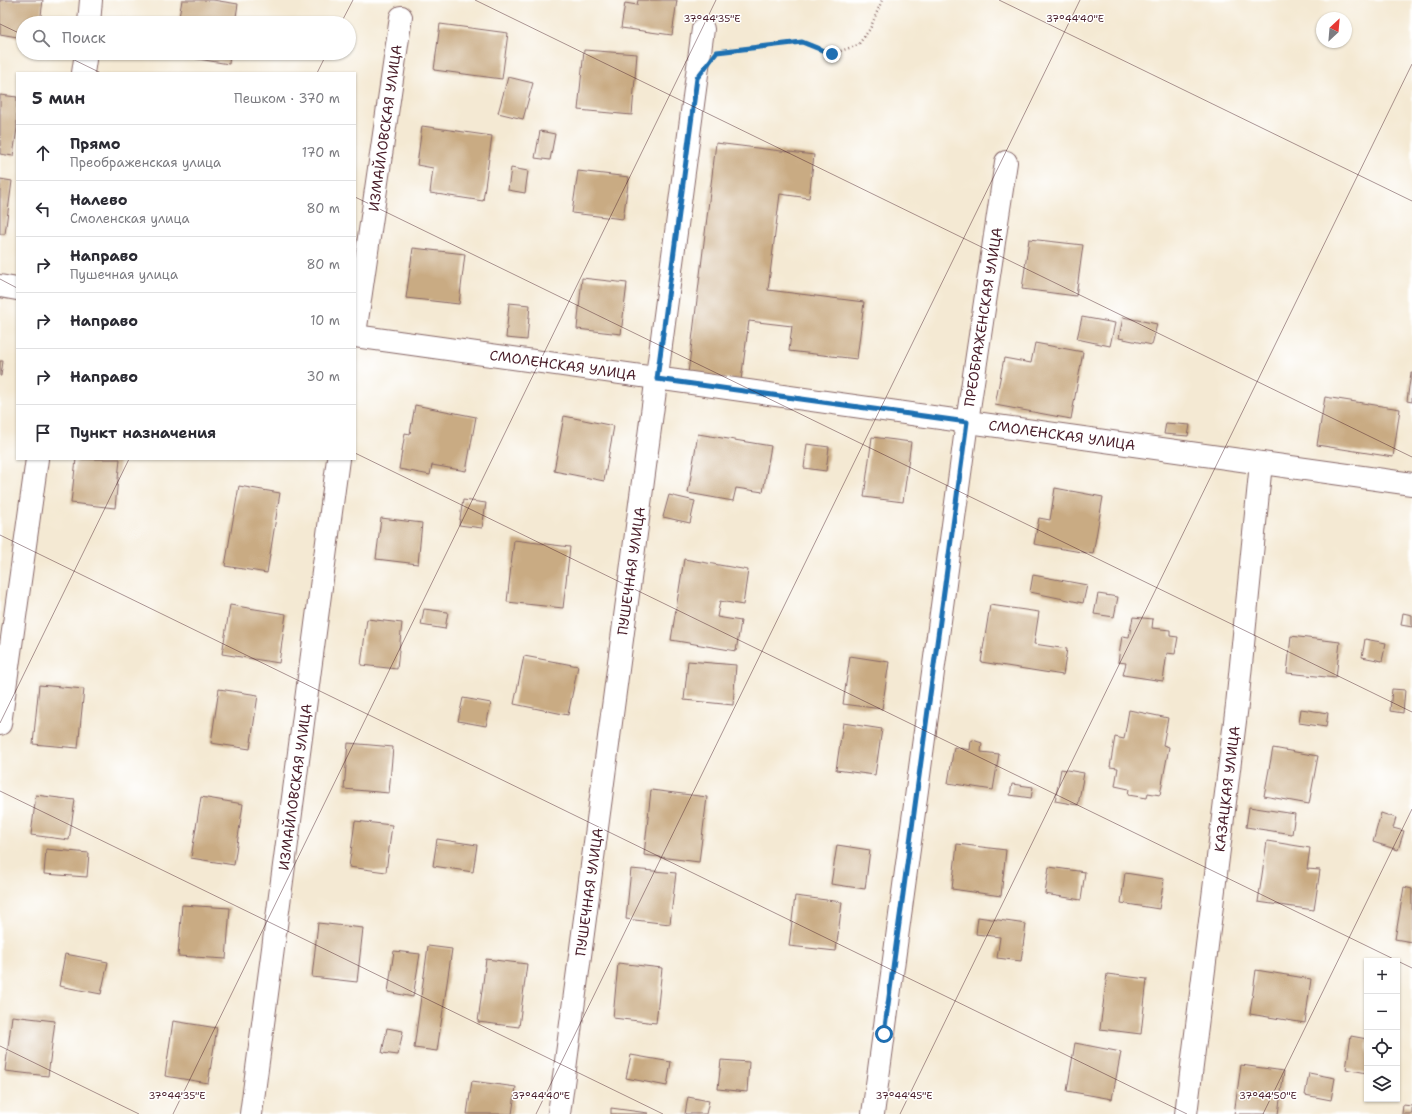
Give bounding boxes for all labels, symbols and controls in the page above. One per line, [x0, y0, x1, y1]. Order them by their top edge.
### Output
text: 37°44'35"E [683, 12, 741, 25]
text: 37°44'40"E [1046, 12, 1104, 25]
north arrow [1316, 12, 1352, 48]
search box [16, 16, 356, 60]
icon: search [30, 27, 52, 49]
text: Поиск [62, 28, 106, 48]
street label: ИЗМАЙЛОВСКАЯ УЛИЦА [364, 44, 406, 212]
route end [823, 45, 841, 63]
text: 5 мин [32, 87, 85, 109]
text: Пешком · 370 m [234, 90, 340, 107]
text: Прямо [70, 134, 120, 154]
icon: ahead [32, 142, 54, 164]
text: 170 m [302, 144, 340, 161]
text: Преображенская улица [70, 154, 221, 171]
text: Налево [70, 190, 128, 210]
icon: left [32, 198, 54, 220]
text: 80 m [306, 200, 340, 217]
text: Смоленская улица [70, 210, 190, 227]
street label: ПРЕОБРАЖЕНСКАЯ УЛИЦА [960, 226, 1006, 408]
text: Направо [70, 246, 138, 266]
icon: right [32, 254, 54, 276]
text: 80 m [306, 256, 340, 273]
text: Пушечная улица [70, 266, 178, 283]
icon: right [32, 310, 54, 332]
text: Направо [70, 311, 138, 331]
text: 10 m [310, 312, 340, 329]
street label: СМОЛЕНСКАЯ УЛИЦА [489, 346, 637, 384]
icon: right [32, 366, 54, 388]
text: Направо [70, 367, 138, 387]
text: 30 m [306, 368, 340, 385]
street label: СМОЛЕНСКАЯ УЛИЦА [988, 416, 1136, 454]
icon: arrive [32, 422, 54, 444]
text: Пункт назначения [70, 423, 216, 443]
street label: ПУШЕЧНАЯ УЛИЦА [613, 506, 649, 636]
street label: ИЗМАЙЛОВСКАЯ УЛИЦА [274, 703, 316, 871]
street label: КАЗАЦКАЯ УЛИЦА [1210, 725, 1244, 853]
street label: ПУШЕЧНАЯ УЛИЦА [571, 827, 607, 957]
map controls [1364, 958, 1400, 1102]
button: + [1364, 958, 1400, 994]
button: − [1364, 994, 1400, 1030]
route start [875, 1025, 893, 1043]
button: locate [1364, 1030, 1400, 1066]
button: layers [1364, 1066, 1400, 1102]
text: 37°44'35"E [148, 1089, 206, 1102]
text: 37°44'40"E [512, 1089, 570, 1102]
text: 37°44'45"E [875, 1089, 933, 1102]
text: 37°44'50"E [1239, 1089, 1297, 1102]

